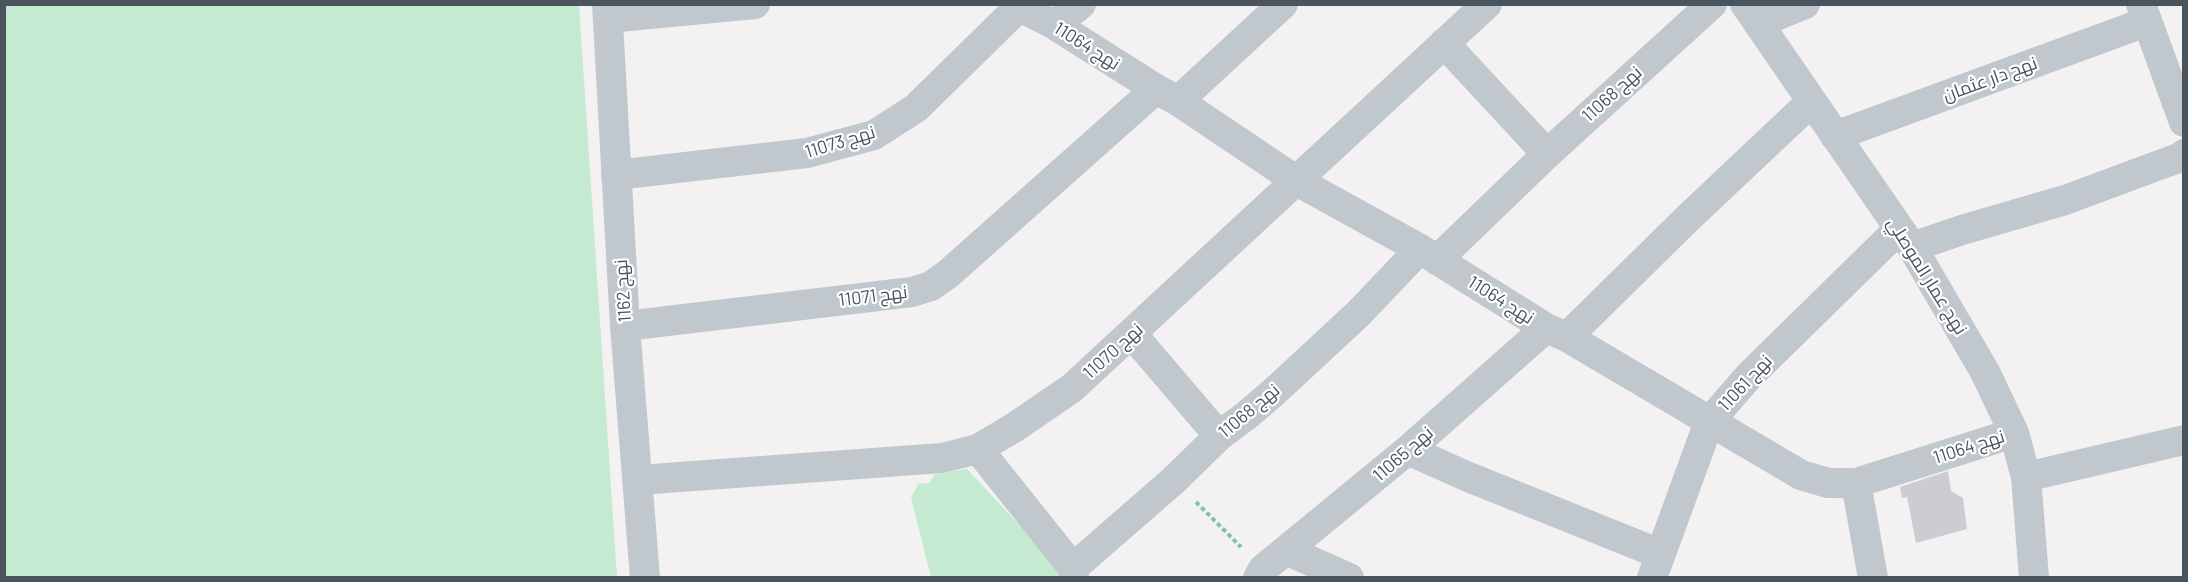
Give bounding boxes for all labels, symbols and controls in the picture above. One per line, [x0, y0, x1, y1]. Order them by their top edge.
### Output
street label: نهج 11064 [1050, 17, 1124, 75]
street label: نهج دار عثمان [1940, 52, 2040, 106]
street label: نهج 11068 [1578, 62, 1646, 126]
street label: نهج 11073 [802, 121, 878, 163]
street label: نهج عمار الموصلي [1882, 213, 1972, 339]
street label: نهج 1162 [610, 259, 636, 323]
street label: نهج 11064 [1464, 271, 1538, 329]
street label: نهج 11071 [837, 281, 909, 311]
street label: نهج 11070 [1079, 319, 1147, 383]
street label: نهج 11061 [1713, 350, 1777, 416]
street label: نهج 11068 [1214, 379, 1284, 443]
street label: نهج 11065 [1368, 422, 1438, 486]
street label: نهج 11064 [1931, 425, 2007, 469]

